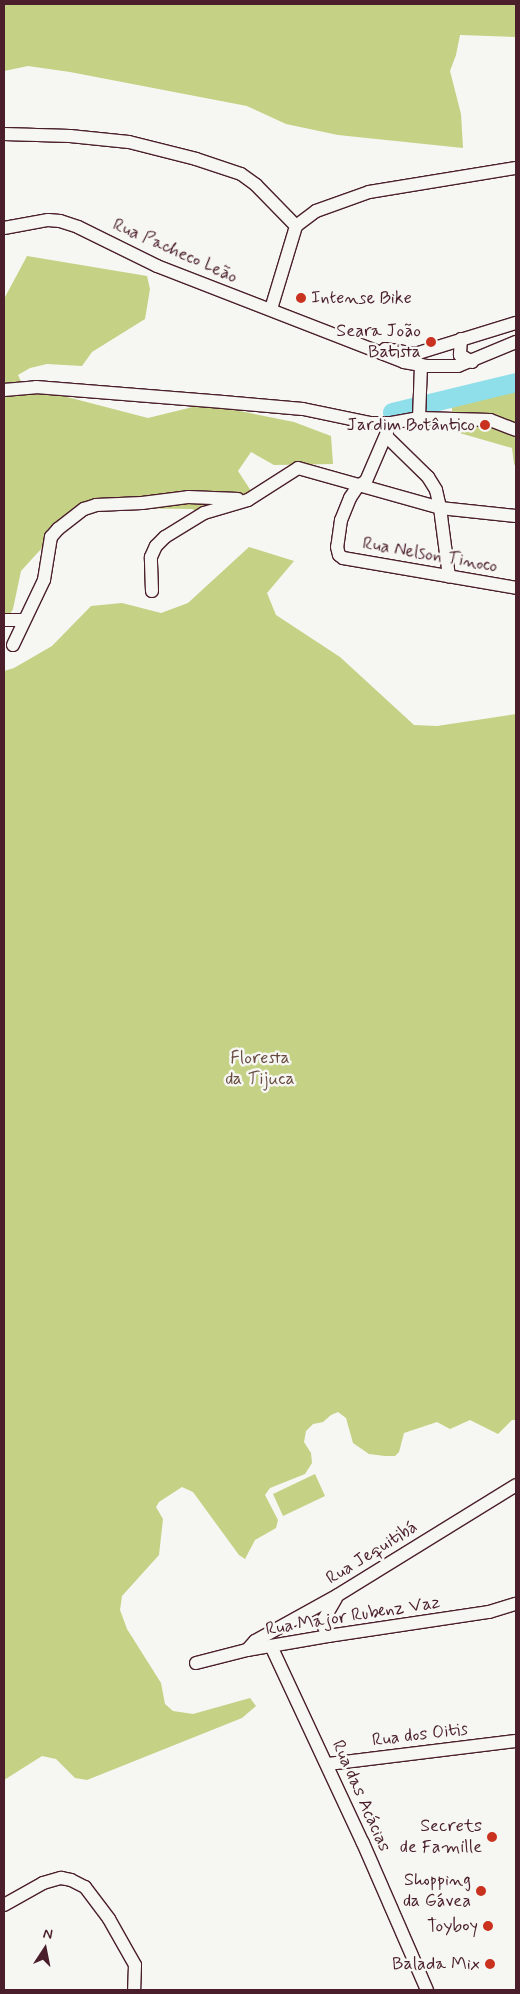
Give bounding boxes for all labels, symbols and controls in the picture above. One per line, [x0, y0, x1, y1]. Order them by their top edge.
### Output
street label: Rua Pacheco Leão [109, 214, 241, 288]
place label: Intense Bike [311, 287, 414, 309]
marker: Intense Bike [295, 292, 307, 304]
place label: Seara João Batista [337, 321, 421, 364]
marker: Seara João Batista [425, 336, 437, 348]
place label: Jardim Botântico [347, 414, 475, 436]
marker: Jardim Botântico [479, 419, 491, 431]
street label: Rua Nelson Tinoco [365, 533, 495, 577]
park label: Floresta da Tijuca [227, 1048, 293, 1090]
street label: Rua Jequitibá [323, 1517, 421, 1589]
street label: Rua Major Rubenz Vaz [265, 1592, 441, 1640]
street label: Rua dos Oitis [371, 1718, 469, 1752]
street label: Rua das Acácias [327, 1738, 395, 1854]
place label: Secrets de Famille [404, 1816, 482, 1858]
marker: Secrets de Famille [486, 1831, 498, 1843]
place label: Shopping da Gávea [403, 1870, 471, 1912]
marker: Shopping da Gávea [475, 1885, 487, 1897]
place label: Toyboy [427, 1915, 478, 1937]
marker: Toyboy [482, 1920, 494, 1932]
north arrow [20, 1924, 70, 1974]
text: N [42, 1925, 54, 1944]
place label: Balada Mix [392, 1953, 480, 1975]
marker: Balada Mix [484, 1958, 496, 1970]

